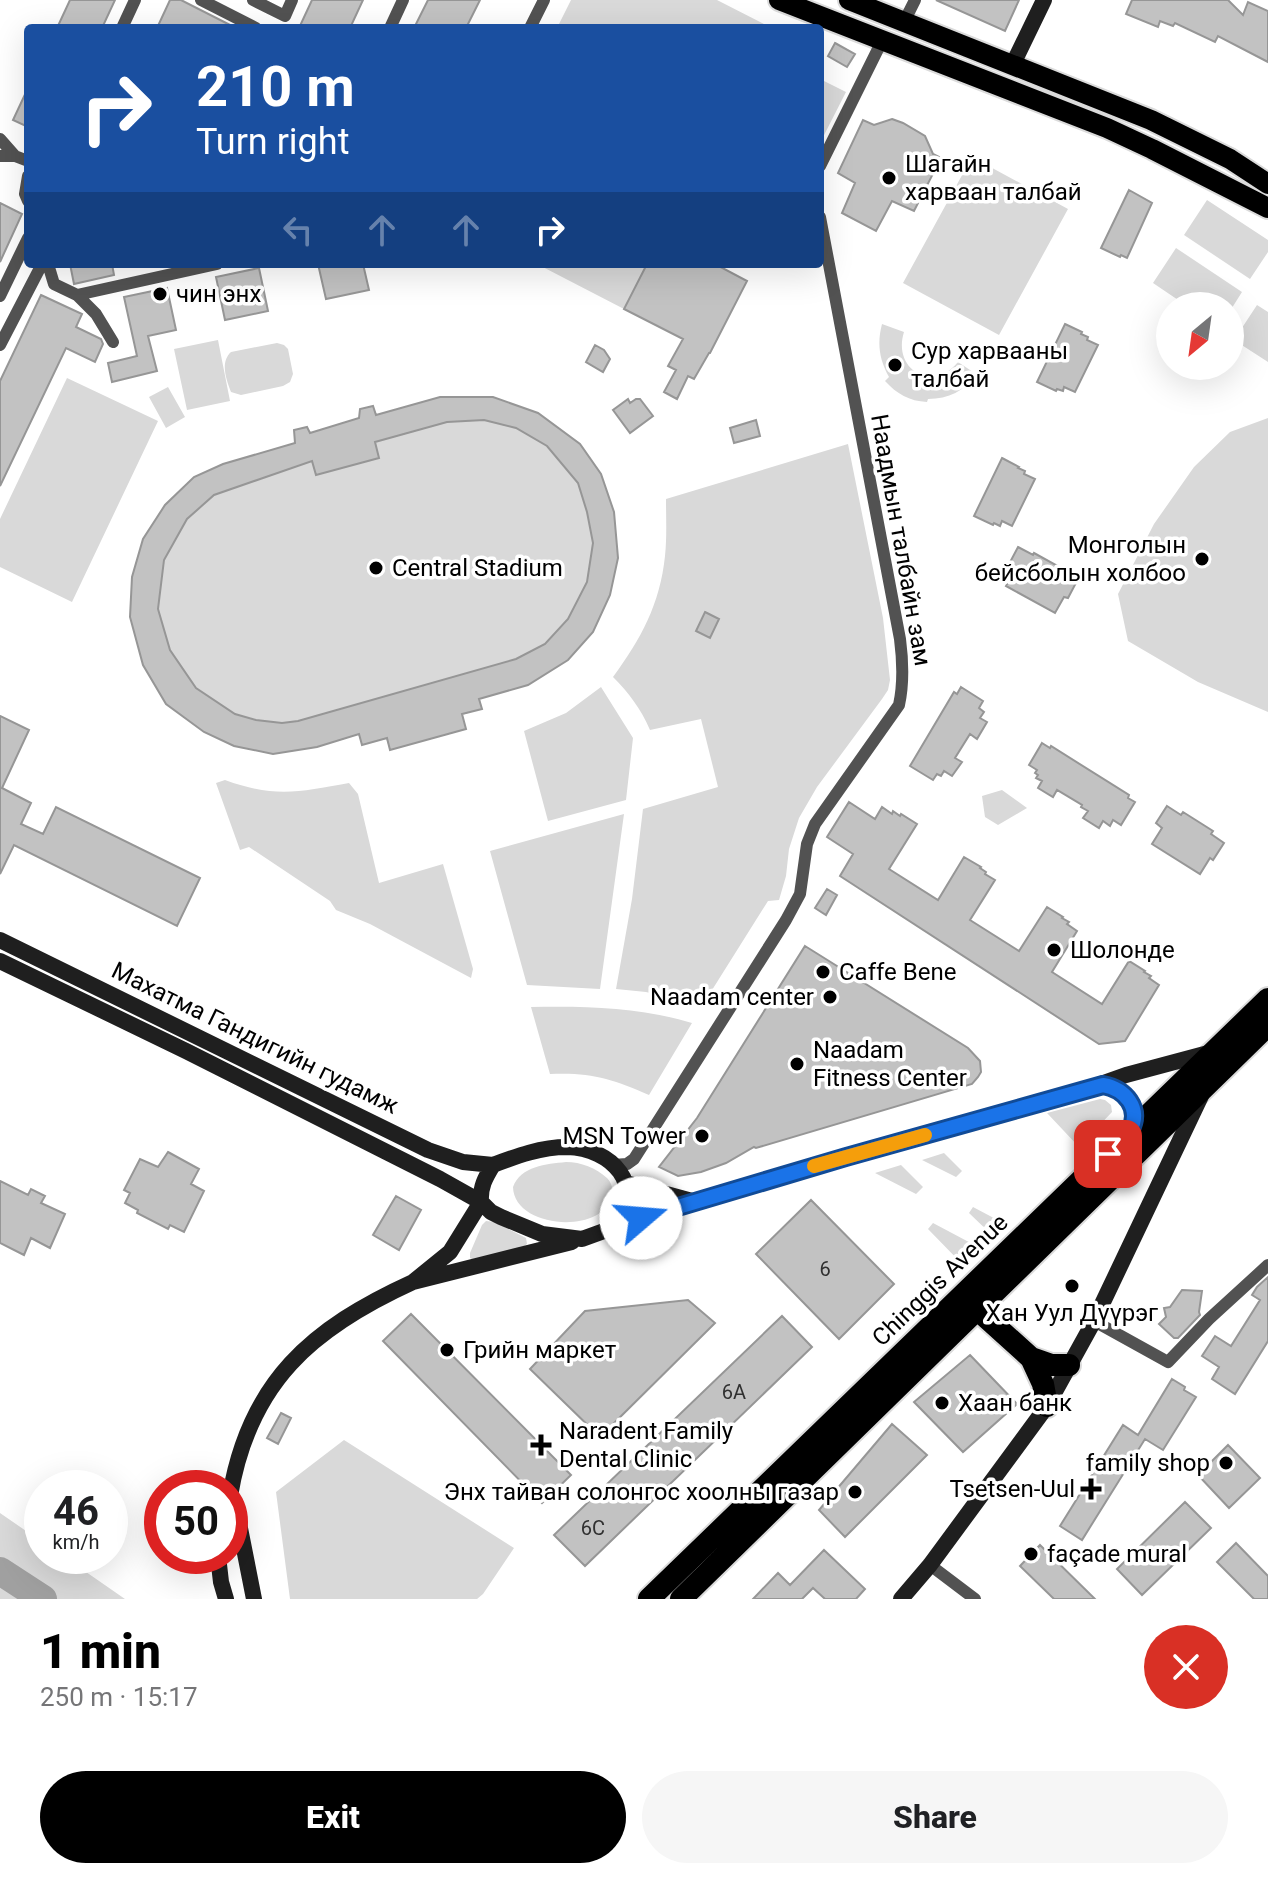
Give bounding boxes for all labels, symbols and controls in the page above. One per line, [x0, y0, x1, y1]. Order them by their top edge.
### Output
text: 210 m [196, 54, 355, 120]
icon: right [64, 56, 168, 160]
text: Turn right [196, 121, 349, 163]
place label: Шагайн харваан талбай [905, 150, 1082, 206]
marker: Шагайн харваан талбай [880, 169, 898, 187]
icon: left [276, 208, 320, 252]
icon: ahead [360, 208, 404, 252]
icon: ahead [444, 208, 488, 252]
icon: right [528, 208, 572, 252]
place label: чин энх [176, 280, 261, 308]
marker: чин энх [151, 285, 169, 303]
north arrow [1156, 292, 1244, 380]
map controls [1156, 292, 1244, 380]
place label: Сур харвааны талбай [911, 337, 1068, 393]
marker: Сур харвааны талбай [886, 356, 904, 374]
street label: Наадмын талбайн зам [865, 412, 937, 668]
place label: Монголын бейсболын холбоо [975, 531, 1186, 587]
marker: Монголын бейсболын холбоо [1193, 550, 1211, 568]
place label: Central Stadium [392, 554, 563, 582]
marker: Central Stadium [367, 559, 385, 577]
place label: Шолонде [1070, 936, 1175, 964]
marker: Шолонде [1045, 941, 1063, 959]
street label: Махатма Гандигийн гудамж [107, 956, 403, 1120]
place label: Caffe Bene [839, 958, 956, 986]
marker: Caffe Bene [814, 963, 832, 981]
place label: Naadam center [650, 983, 814, 1011]
marker: Naadam center [821, 988, 839, 1006]
place label: Naadam Fitness Center [813, 1036, 967, 1092]
marker: Naadam Fitness Center [788, 1055, 806, 1073]
pin [1074, 1120, 1142, 1188]
place label: MSN Tower [562, 1122, 686, 1150]
marker: MSN Tower [693, 1127, 711, 1145]
icon: arrive [1086, 1132, 1130, 1176]
position arrow [599, 1176, 683, 1260]
street label: Chinggis Avenue [866, 1208, 1014, 1352]
house number: 6 [819, 1257, 831, 1281]
marker: Хан Уул Дүүрэг [1063, 1277, 1081, 1295]
place label: Хан Уул Дүүрэг [986, 1299, 1158, 1327]
place label: Грийн маркет [463, 1336, 617, 1364]
marker: Грийн маркет [438, 1341, 456, 1359]
house number: 6A [722, 1380, 746, 1404]
place label: Хаан банк [958, 1389, 1072, 1417]
marker: Хаан банк [933, 1394, 951, 1412]
place label: Naradent Family Dental Clinic [559, 1417, 734, 1473]
marker: Naradent Family Dental Clinic [530, 1434, 552, 1456]
place label: family shop [1086, 1449, 1210, 1477]
marker: family shop [1217, 1454, 1235, 1472]
speed limit sign: 50 [144, 1470, 248, 1574]
place label: Tsetsen-Uul [949, 1475, 1075, 1503]
place label: Энх тайван солонгос хоолны газар [444, 1478, 839, 1506]
marker: Tsetsen-Uul [1082, 1480, 1100, 1498]
marker: Энх тайван солонгос хоолны газар [846, 1483, 864, 1501]
text: 46 [53, 1488, 99, 1535]
house number: 6C [581, 1516, 605, 1540]
text: km/h [53, 1530, 99, 1554]
place label: façade mural [1047, 1540, 1187, 1568]
marker: façade mural [1022, 1545, 1040, 1563]
text: 1 min [40, 1623, 161, 1680]
button: close [1144, 1625, 1228, 1709]
text: 250 m · 15:17 [40, 1682, 198, 1712]
button: Exit [40, 1771, 626, 1863]
button: Share [642, 1771, 1228, 1863]

